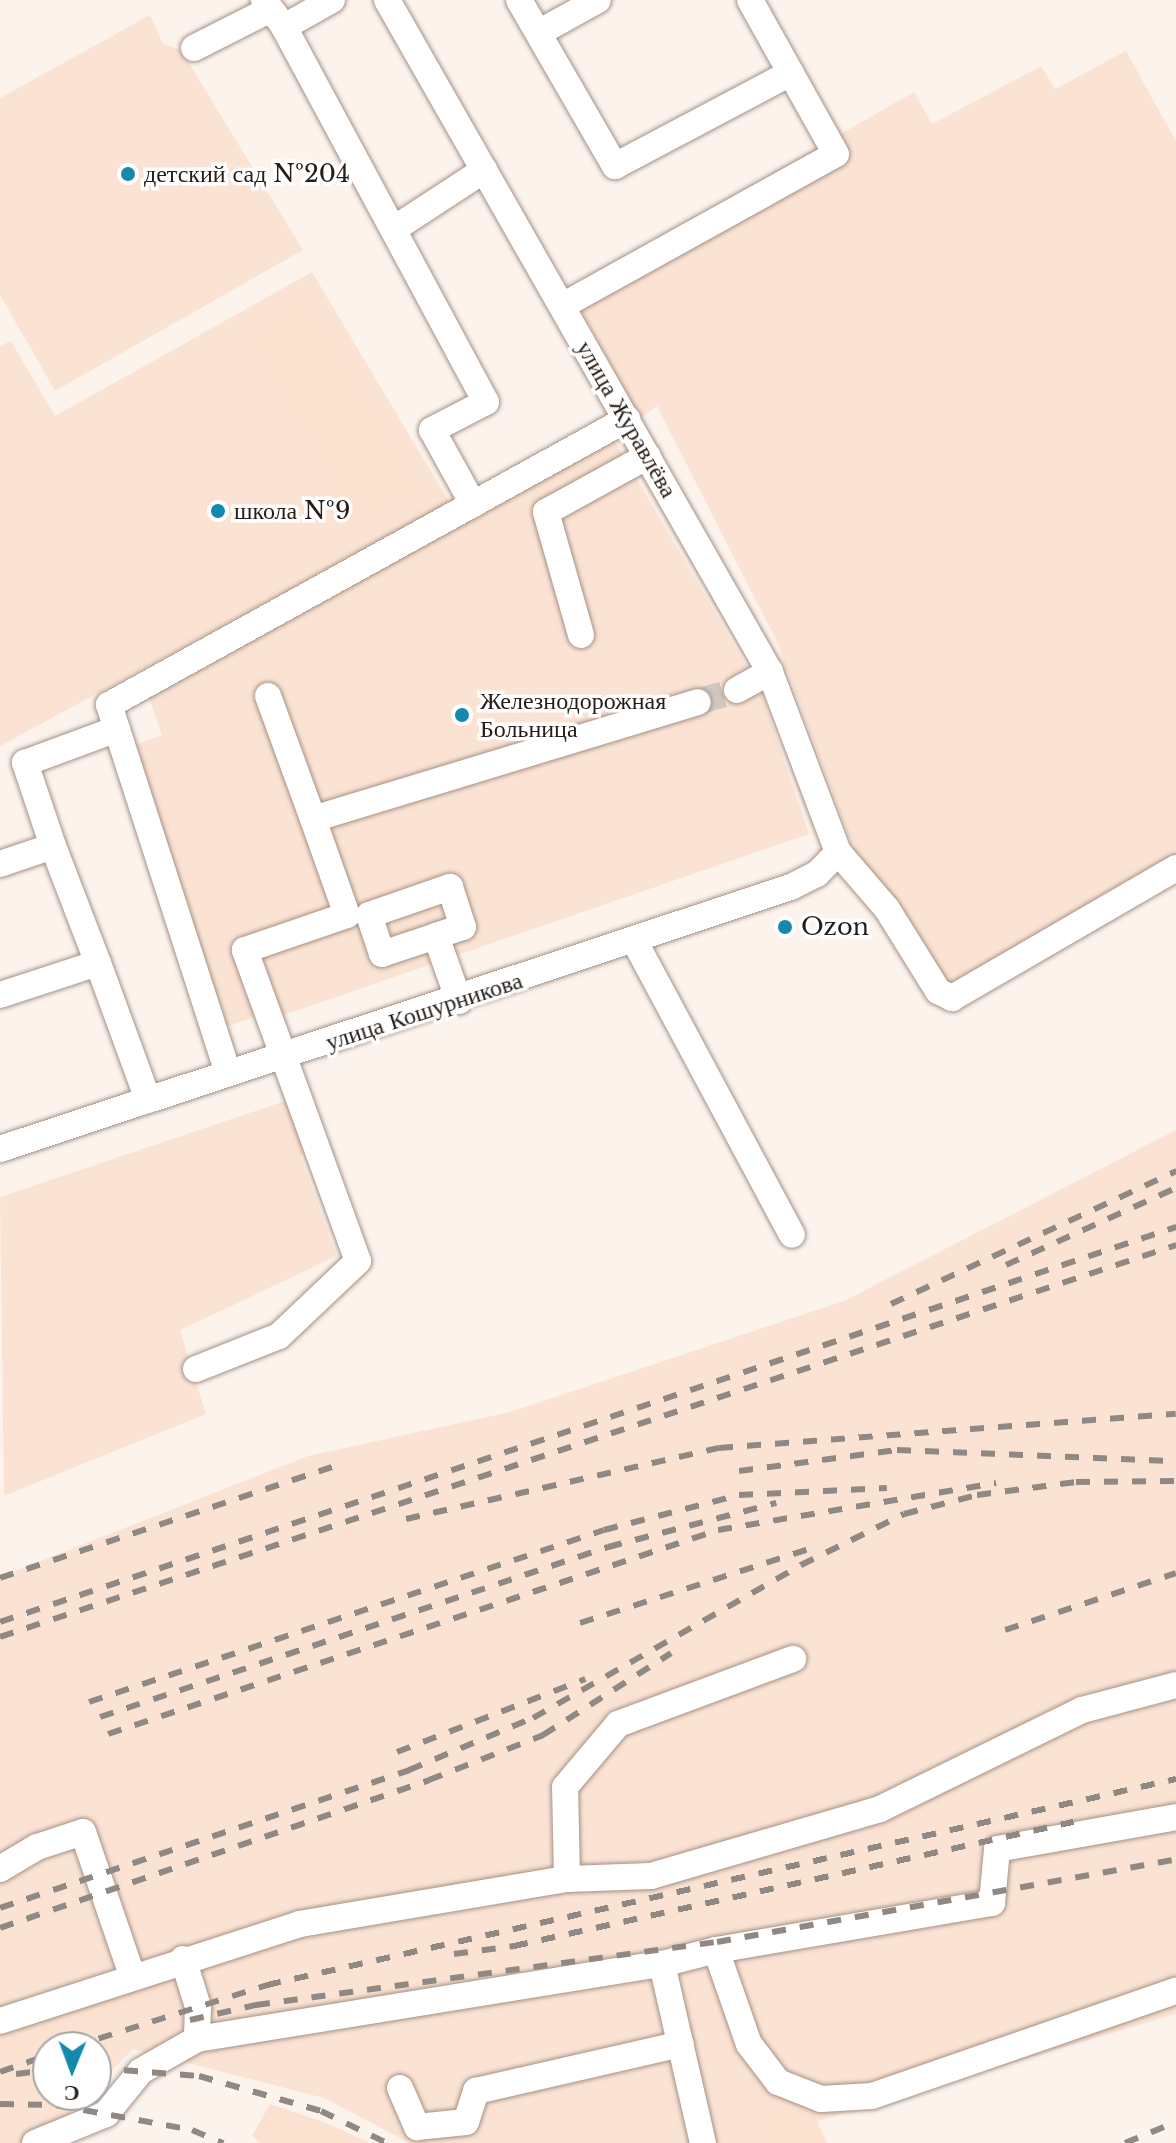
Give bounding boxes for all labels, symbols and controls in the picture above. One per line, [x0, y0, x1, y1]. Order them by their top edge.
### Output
place label: детский сад №204 [144, 160, 350, 188]
marker: детский сад №204 [119, 165, 137, 183]
street label: улица Журавлёва [570, 335, 684, 503]
place label: школа №9 [234, 497, 350, 525]
marker: школа №9 [209, 502, 227, 520]
place label: Железнодорожная Больница [480, 687, 666, 743]
marker: Железнодорожная Больница [451, 704, 473, 726]
place label: Ozon [801, 913, 869, 941]
marker: Ozon [776, 918, 794, 936]
street label: улица Кошурникова [322, 966, 526, 1056]
north arrow [32, 2031, 112, 2111]
text: С [63, 2080, 80, 2107]

